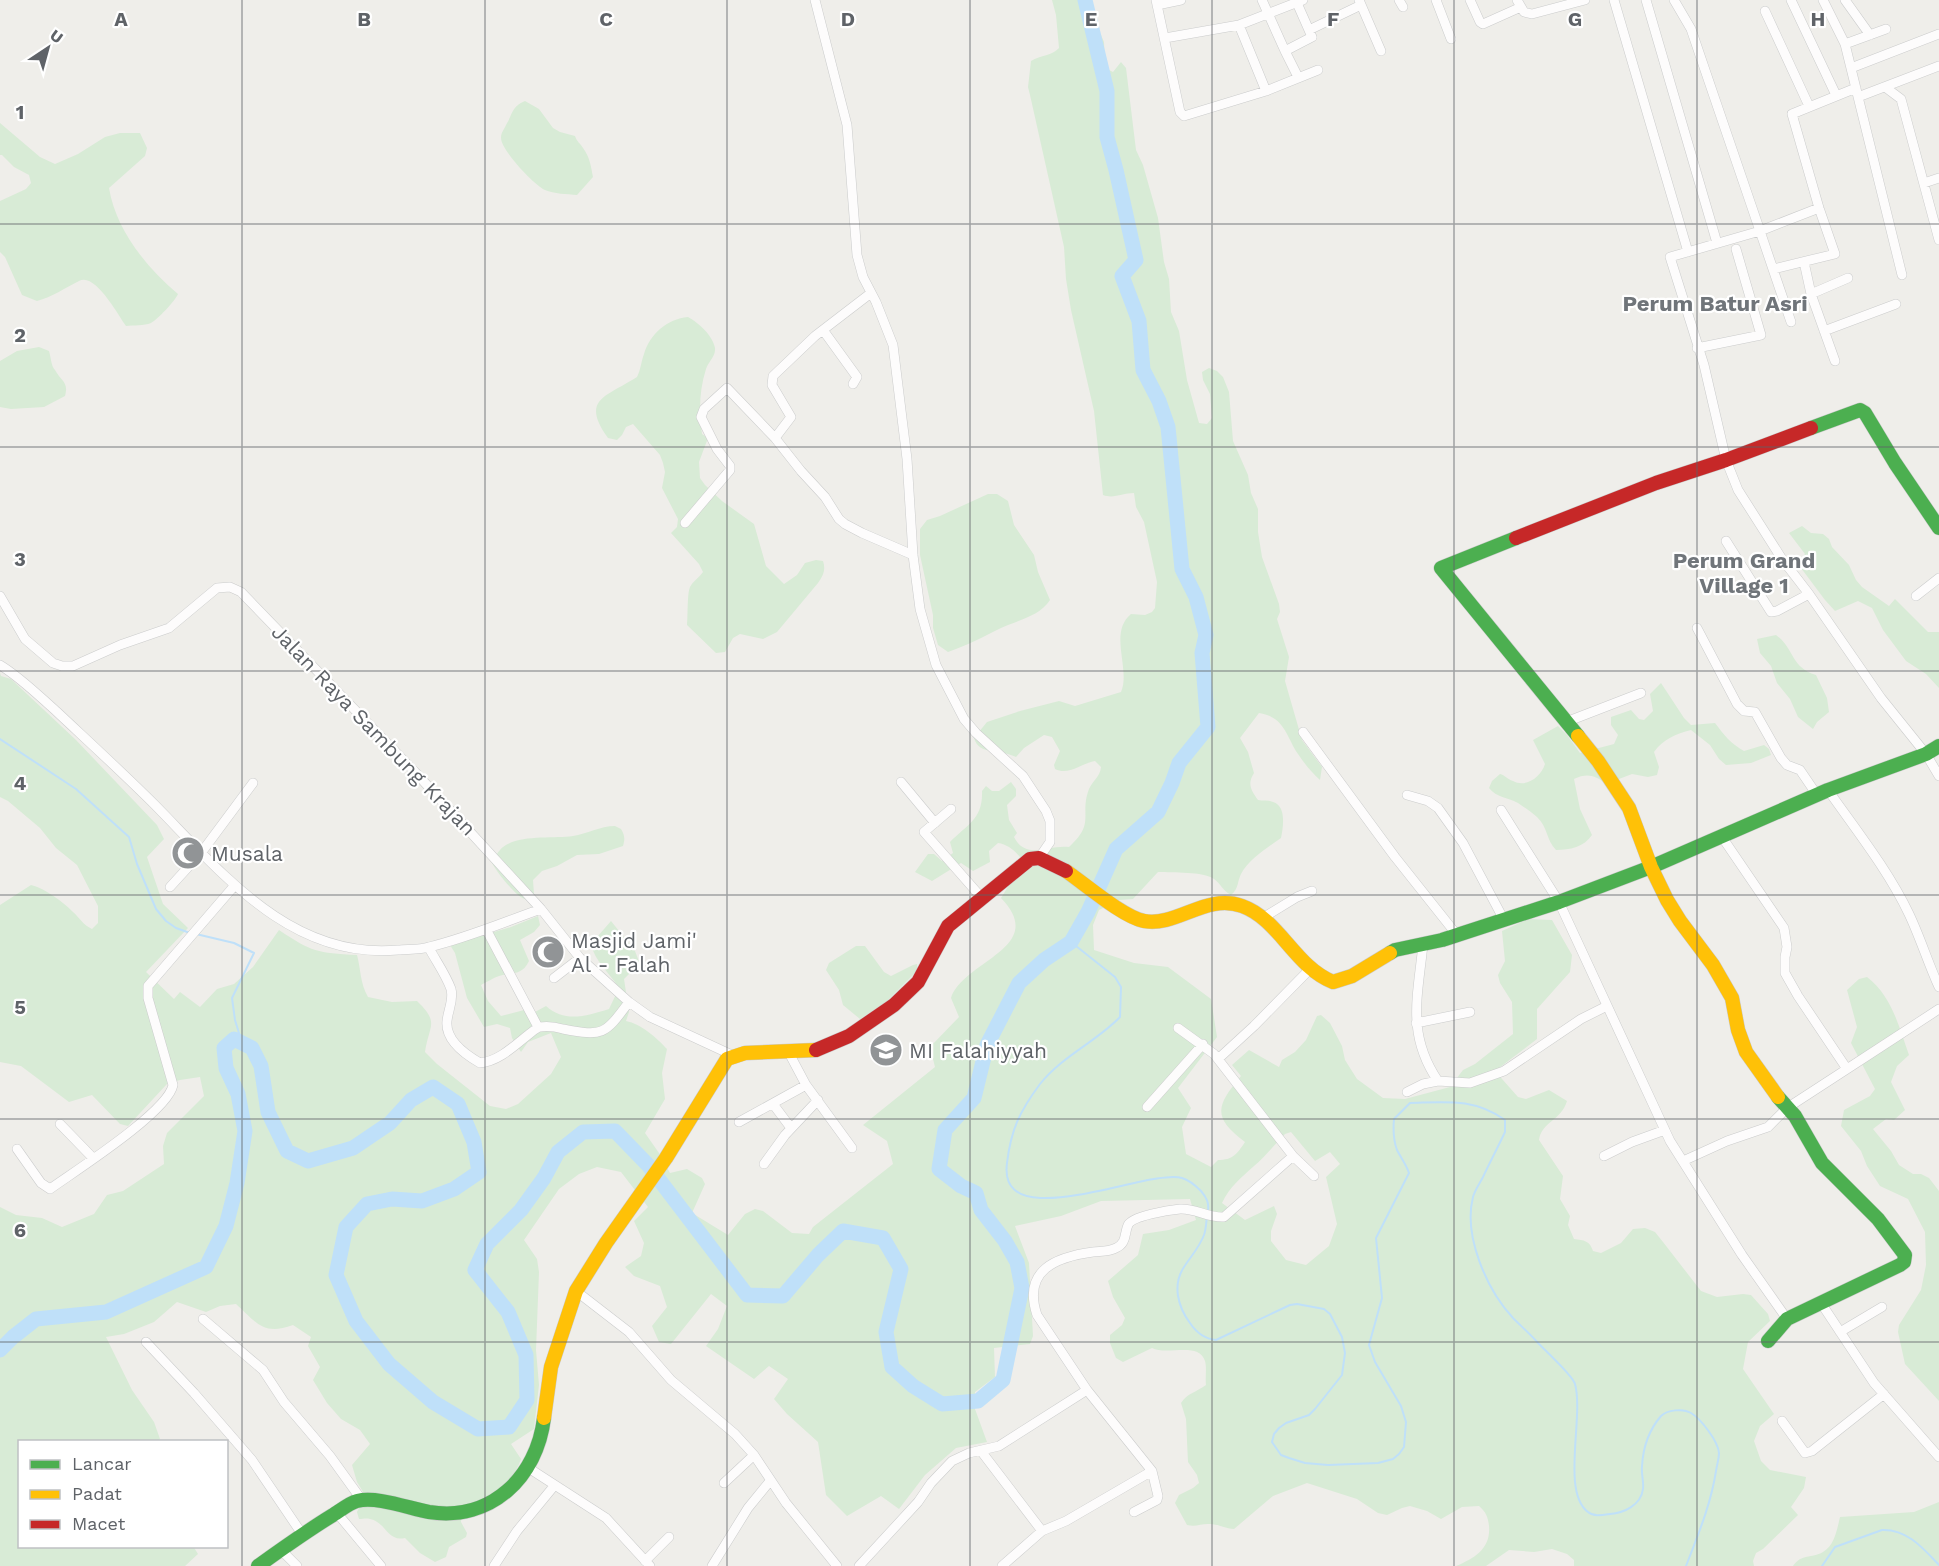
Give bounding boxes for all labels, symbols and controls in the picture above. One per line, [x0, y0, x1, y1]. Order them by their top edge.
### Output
text: A [114, 7, 128, 31]
text: B [357, 7, 371, 31]
text: C [599, 7, 613, 31]
text: D [841, 7, 855, 31]
text: E [1085, 7, 1097, 31]
text: F [1327, 7, 1339, 31]
text: G [1568, 7, 1582, 31]
text: H [1811, 7, 1825, 31]
north arrow [18, 18, 78, 78]
text: U [46, 25, 67, 47]
text: 1 [16, 100, 24, 124]
district label: Perum Batur Asri [1622, 291, 1808, 316]
text: 2 [14, 323, 26, 347]
text: 3 [14, 547, 26, 571]
district label: Perum Grand Village 1 [1673, 548, 1815, 598]
street label: Jalan Raya Sambung Krajan [267, 619, 481, 841]
text: 4 [14, 771, 27, 795]
mosque icon: Musala [170, 835, 206, 871]
place label: Musala [211, 841, 283, 866]
place label: Masjid Jami' Al - Falah [571, 928, 697, 977]
mosque icon: Masjid Jami' Al - Falah [530, 934, 566, 970]
text: 5 [14, 995, 26, 1019]
school or university icon: MI Falahiyyah [868, 1032, 904, 1068]
place label: MI Falahiyyah [909, 1038, 1047, 1063]
text: 6 [14, 1218, 26, 1242]
legend [18, 1440, 228, 1548]
text: Lancar [72, 1453, 132, 1474]
text: Padat [72, 1483, 122, 1504]
text: Macet [72, 1513, 126, 1534]

